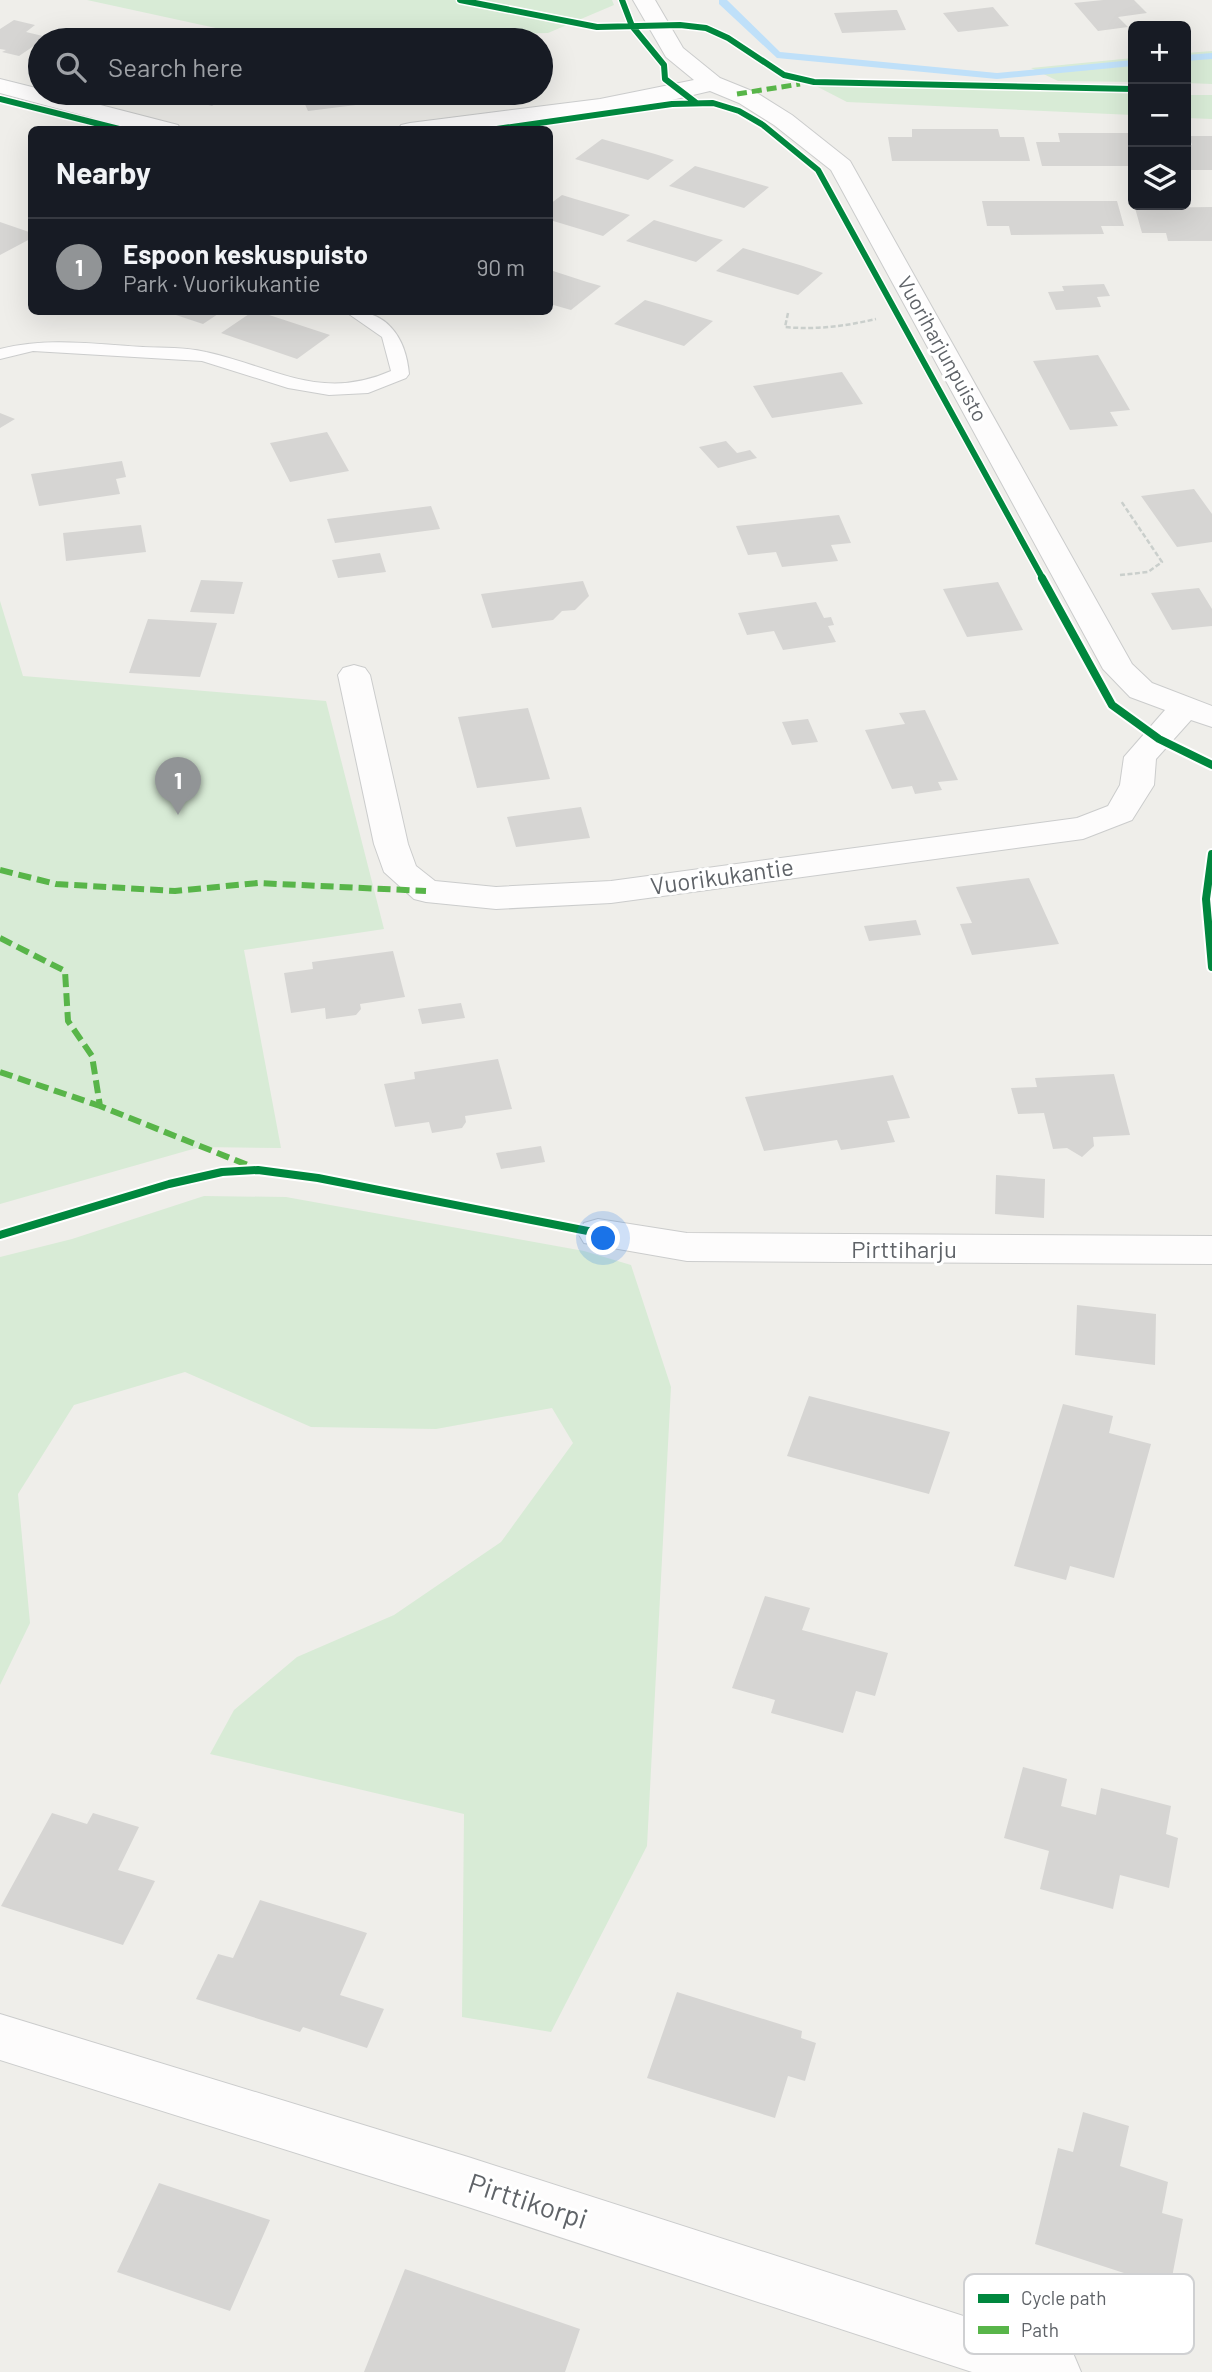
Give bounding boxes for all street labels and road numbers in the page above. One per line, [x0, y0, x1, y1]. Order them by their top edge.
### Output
street label: Vuoriharjunpuisto [893, 271, 994, 425]
street label: Vuorikukantie [648, 851, 795, 900]
street label: Pirttiharju [851, 1234, 957, 1263]
street label: Pirttikorpi [464, 2165, 592, 2235]

